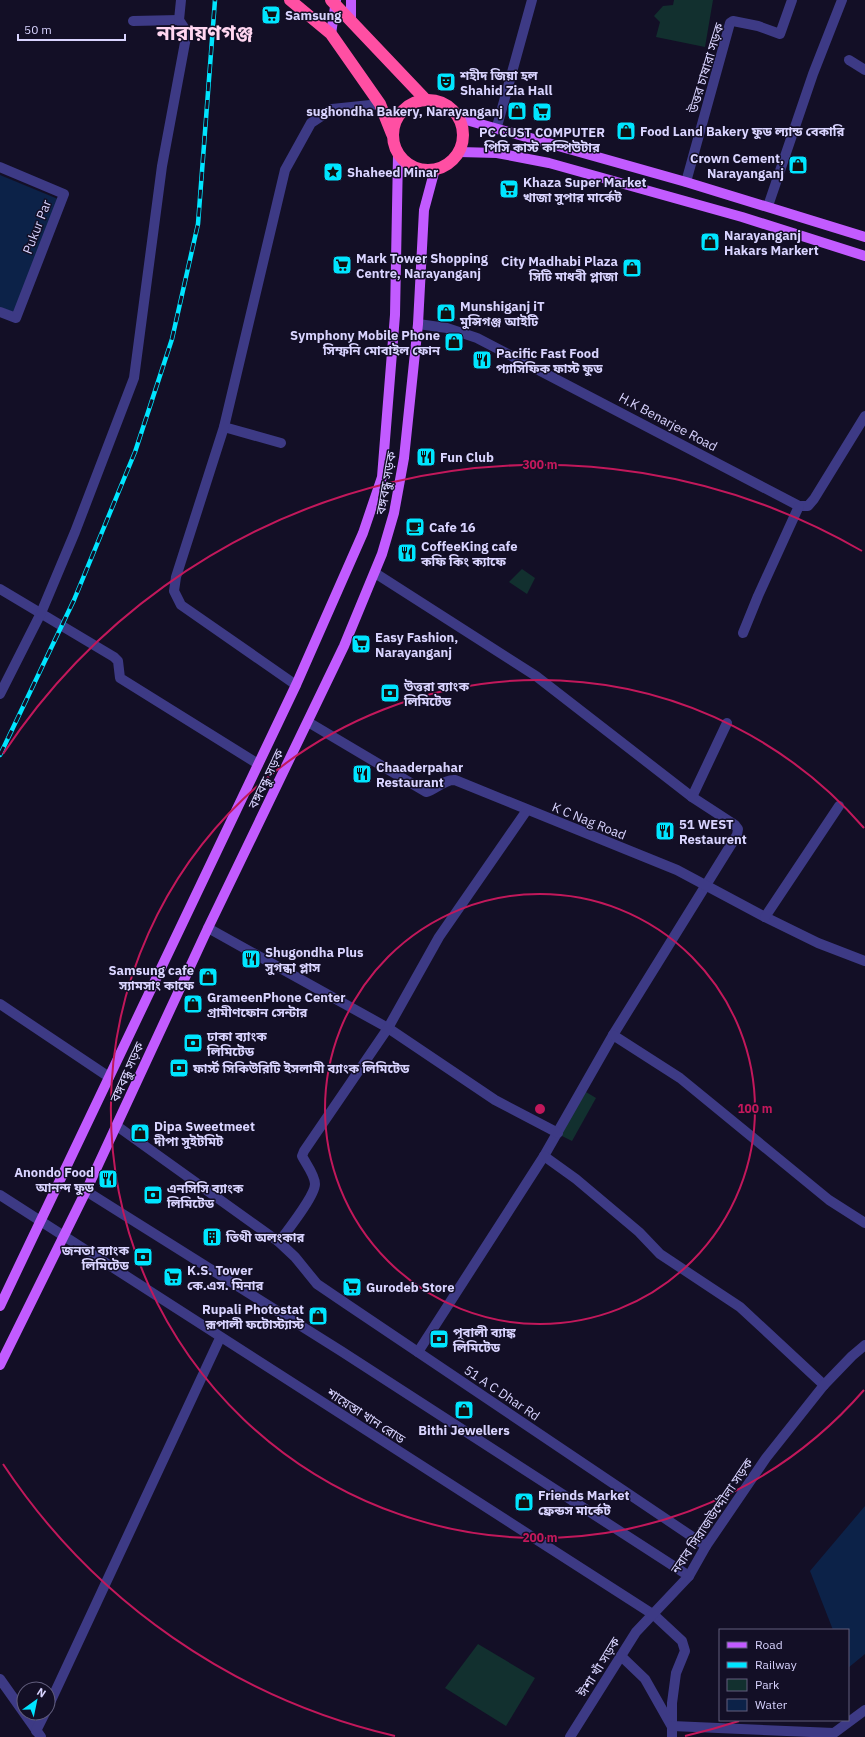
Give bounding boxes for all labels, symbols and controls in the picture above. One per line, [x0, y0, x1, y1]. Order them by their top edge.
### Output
supermarket icon: Samsung [260, 4, 282, 26]
place label: Samsung [285, 7, 342, 24]
scale bar [18, 16, 125, 42]
district label: নারায়ণগঞ্জ [156, 18, 253, 46]
street label: উত্তর চাষারা সড়ক [684, 20, 728, 116]
text: 50 m [24, 22, 52, 37]
place label: শহীদ জিয়া হল Shahid Zia Hall [459, 67, 552, 99]
theatre icon: শহীদ জিয়া হল Shahid Zia Hall [435, 71, 457, 93]
shop icon: sughondha Bakery, Narayanganj [506, 100, 528, 122]
supermarket icon: PC CUST COMPUTER পিসি কাস্ট কম্পিউটার [531, 101, 553, 123]
place label: sughondha Bakery, Narayanganj [306, 103, 503, 120]
shop icon: Food Land Bakery ফুড ল্যান্ড বেকারি [615, 120, 637, 142]
place label: Food Land Bakery ফুড ল্যান্ড বেকারি [640, 123, 844, 140]
place label: PC CUST COMPUTER পিসি কাস্ট কম্পিউটার [479, 124, 605, 156]
place label: Crown Cement, Narayanganj [690, 150, 784, 182]
shop icon: Crown Cement, Narayanganj [787, 154, 809, 176]
place icon: Shaheed Minar [322, 161, 344, 183]
place label: Shaheed Minar [347, 164, 438, 181]
place label: Khaza Super Market খাজা সুপার মার্কেট [523, 174, 647, 206]
supermarket icon: Khaza Super Market খাজা সুপার মার্কেট [498, 178, 520, 200]
street label: Pukur Par [19, 197, 55, 257]
place label: Narayanganj Hakars Markert [724, 227, 819, 259]
shop icon: Narayanganj Hakars Markert [699, 231, 721, 253]
place label: Mark Tower Shopping Centre, Narayanganj [356, 250, 489, 282]
place label: City Madhabi Plaza সিটি মাধবী প্লাজা [501, 253, 618, 285]
supermarket icon: Mark Tower Shopping Centre, Narayanganj [331, 254, 353, 276]
shop icon: City Madhabi Plaza সিটি মাধবী প্লাজা [621, 257, 643, 279]
place label: Munshiganj iT মুন্সিগঞ্জ আইটি [459, 298, 545, 330]
shop icon: Munshiganj iT মুন্সিগঞ্জ আইটি [435, 302, 457, 324]
place label: Symphony Mobile Phone সিম্ফনি মোবাইল ফোন [290, 327, 441, 359]
shop icon: Symphony Mobile Phone সিম্ফনি মোবাইল ফোন [443, 331, 465, 353]
place label: Pacific Fast Food প্যাসিফিক ফাস্ট ফুড [496, 345, 603, 377]
restaurant icon: Pacific Fast Food প্যাসিফিক ফাস্ট ফুড [471, 349, 493, 371]
street label: H.K Benarjee Road [616, 389, 720, 455]
restaurant icon: Fun Club [415, 446, 437, 468]
street label: বঙ্গবন্ধু সড়ক [372, 449, 401, 517]
place label: Fun Club [440, 449, 494, 466]
text: 300 m [522, 457, 558, 472]
cafe icon: Cafe 16 [404, 516, 426, 538]
place label: Cafe 16 [429, 519, 476, 536]
place label: CoffeeKing cafe কফি কিং ক্যাফে [420, 538, 518, 570]
restaurant icon: CoffeeKing cafe কফি কিং ক্যাফে [396, 542, 418, 564]
place label: Easy Fashion, Narayanganj [375, 629, 458, 661]
supermarket icon: Easy Fashion, Narayanganj [350, 633, 372, 655]
place label: উত্তরা ব্যাংক লিমিটেড [403, 678, 469, 710]
bank icon: উত্তরা ব্যাংক লিমিটেড [379, 682, 401, 704]
street label: বঙ্গবন্ধু সড়ক [244, 746, 289, 813]
place label: Chaaderpahar Restaurant [376, 759, 463, 791]
restaurant icon: Chaaderpahar Restaurant [351, 763, 373, 785]
street label: K C Nag Road [549, 798, 629, 844]
place label: 51 WEST Restaurent [679, 816, 747, 848]
restaurant icon: 51 WEST Restaurent [654, 820, 676, 842]
place label: Shugondha Plus সুগন্ধা প্লাস [264, 944, 364, 976]
restaurant icon: Shugondha Plus সুগন্ধা প্লাস [240, 948, 262, 970]
place label: Samsung cafe স্যামসাং কাফে [109, 962, 194, 994]
shop icon: Samsung cafe স্যামসাং কাফে [197, 966, 219, 988]
place label: GrameenPhone Center গ্রামীণফোন সেন্টার [207, 989, 346, 1021]
shop icon: GrameenPhone Center গ্রামীণফোন সেন্টার [182, 993, 204, 1015]
place label: ঢাকা ব্যাংক লিমিটেড [206, 1028, 267, 1060]
bank icon: ঢাকা ব্যাংক লিমিটেড [182, 1032, 204, 1054]
street label: বঙ্গবন্ধু সড়ক [106, 1039, 149, 1106]
bank icon: ফার্স্ট সিকিউরিটি ইসলামী ব্যাংক লিমিটেড [168, 1057, 190, 1079]
place label: ফার্স্ট সিকিউরিটি ইসলামী ব্যাংক লিমিটেড [192, 1060, 410, 1077]
text: 100 m [737, 1101, 773, 1116]
centre of rings [533, 1102, 547, 1116]
place label: Dipa Sweetmeet দীপা সুইটমিট [153, 1118, 255, 1150]
shop icon: Dipa Sweetmeet দীপা সুইটমিট [129, 1122, 151, 1144]
place label: Anondo Food আনন্দ ফুড [14, 1164, 95, 1196]
restaurant icon: Anondo Food আনন্দ ফুড [97, 1168, 119, 1190]
place label: এনসিসি ব্যাংক লিমিটেড [166, 1180, 244, 1212]
bank icon: এনসিসি ব্যাংক লিমিটেড [142, 1184, 164, 1206]
building icon: তিথী অলংকার [201, 1226, 223, 1248]
place label: তিথী অলংকার [225, 1229, 305, 1246]
place label: জনতা ব্যাংক লিমিটেড [61, 1242, 130, 1274]
bank icon: জনতা ব্যাংক লিমিটেড [132, 1246, 154, 1268]
place label: K.S. Tower কে.এস. মিনার [187, 1262, 263, 1294]
supermarket icon: K.S. Tower কে.এস. মিনার [162, 1266, 184, 1288]
supermarket icon: Gurodeb Store [341, 1276, 363, 1298]
place label: Gurodeb Store [366, 1279, 455, 1296]
place label: Rupali Photostat রূপালী ফটোস্ট্যাস্ট [202, 1301, 304, 1333]
shop icon: Rupali Photostat রূপালী ফটোস্ট্যাস্ট [307, 1305, 329, 1327]
place label: পূবালী ব্যাঙ্ক লিমিটেড [452, 1324, 516, 1356]
bank icon: পূবালী ব্যাঙ্ক লিমিটেড [428, 1328, 450, 1350]
street label: 51 A C Dhar Rd [461, 1361, 543, 1425]
street label: শায়েস্তা খান রোড [323, 1384, 409, 1448]
shop icon: Bithi Jewellers [453, 1399, 475, 1421]
place label: Bithi Jewellers [418, 1422, 510, 1439]
street label: নবাব সিরাজউদ্দৌলা সড়ক [666, 1455, 757, 1578]
place label: Friends Market ফ্রেন্ডস মার্কেট [538, 1487, 630, 1519]
shop icon: Friends Market ফ্রেন্ডস মার্কেট [513, 1491, 535, 1513]
text: 200 m [522, 1530, 558, 1545]
legend [719, 1629, 849, 1721]
street label: ঈশা খাঁ সড়ক [573, 1634, 624, 1701]
text: Road [755, 1637, 783, 1652]
text: Railway [755, 1657, 797, 1672]
text: Park [755, 1677, 780, 1692]
north arrow [16, 1681, 56, 1721]
text: N [34, 1685, 49, 1701]
text: Water [755, 1697, 788, 1712]

